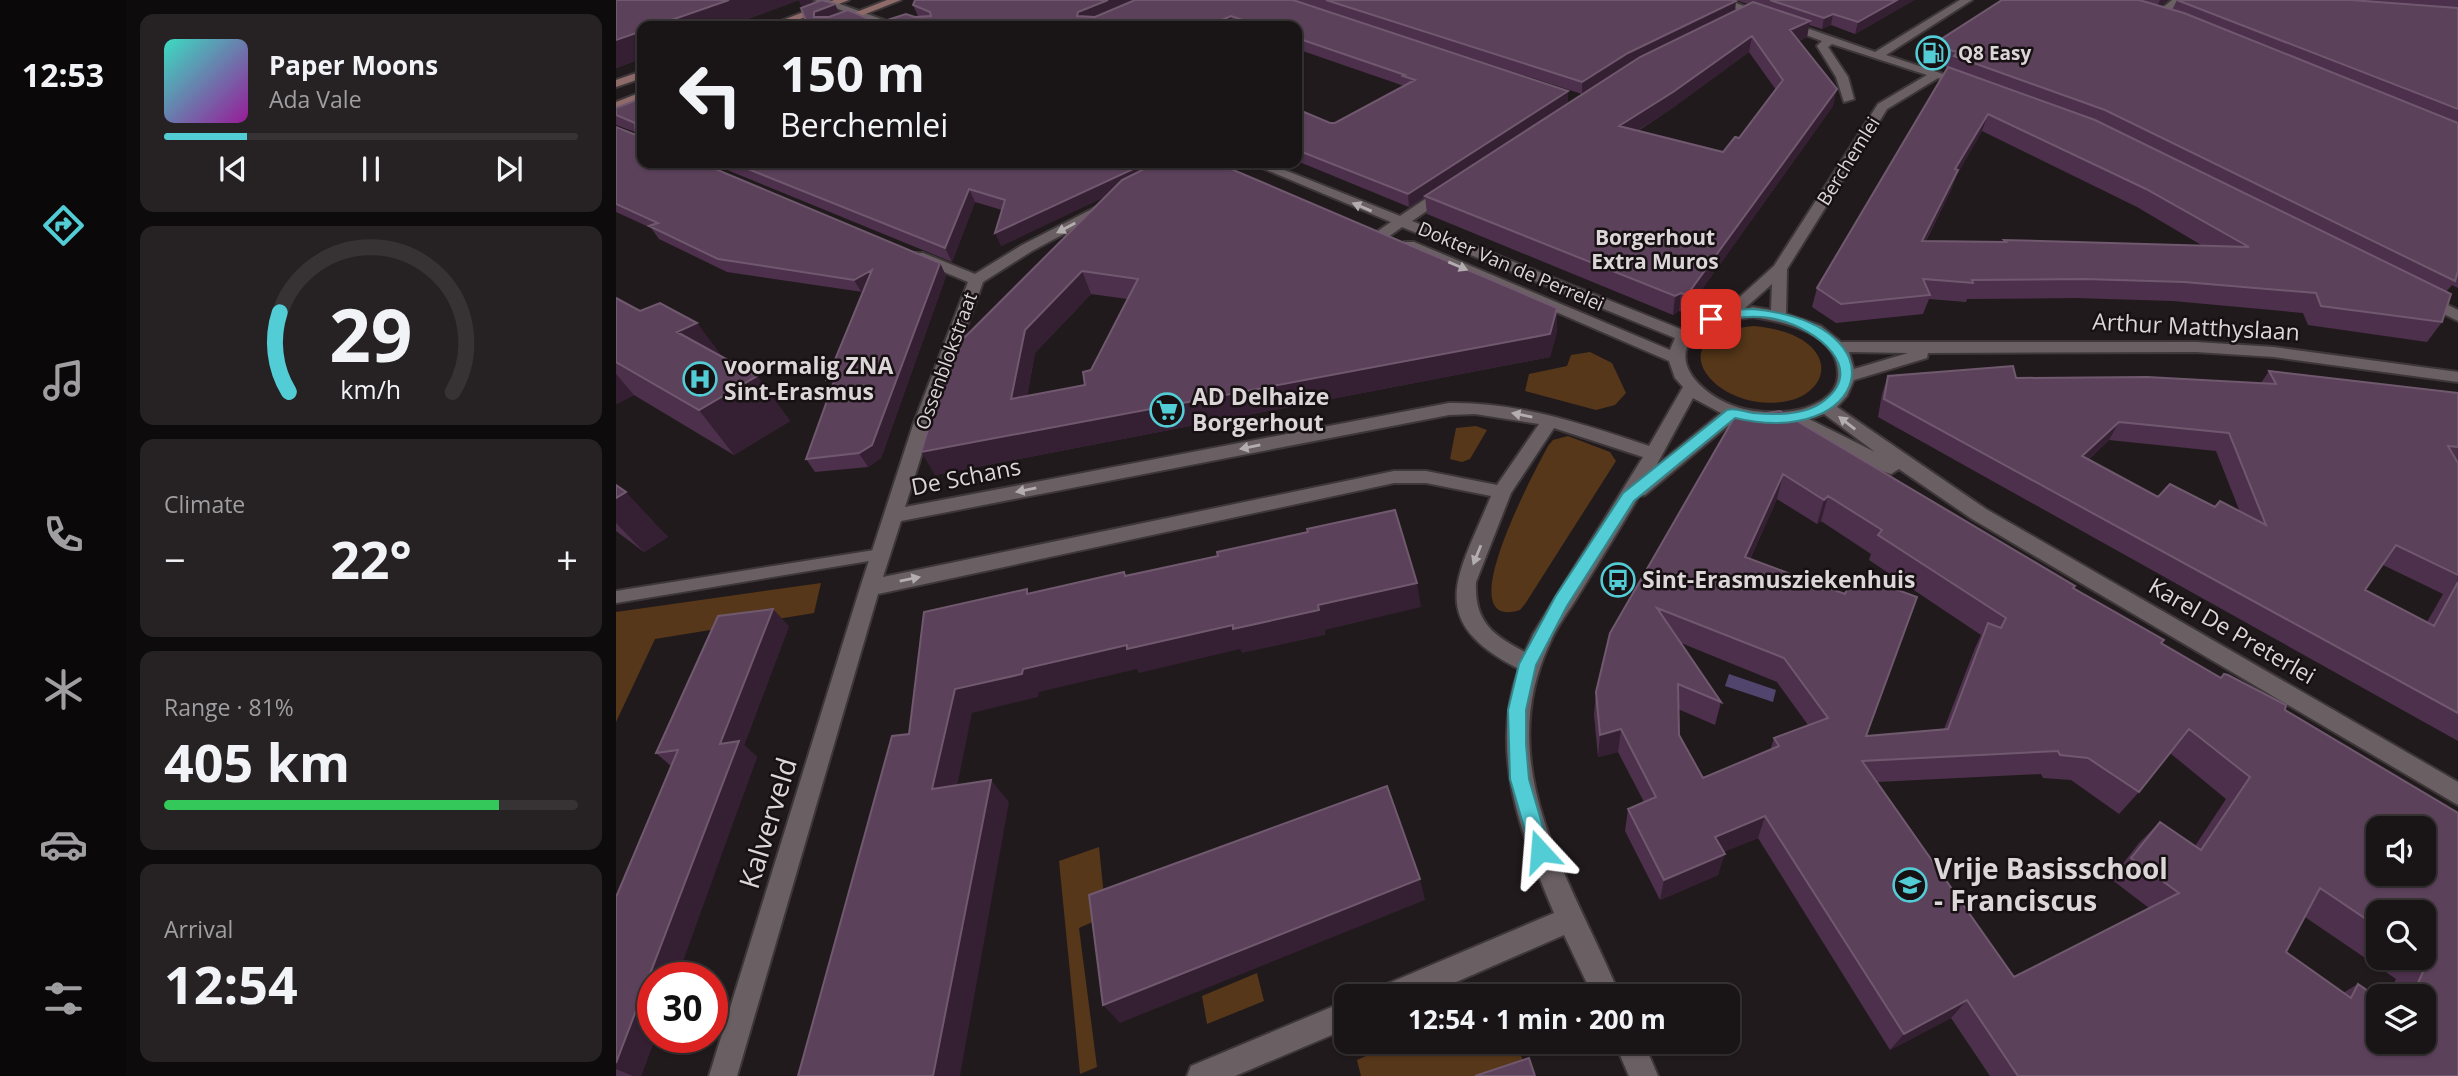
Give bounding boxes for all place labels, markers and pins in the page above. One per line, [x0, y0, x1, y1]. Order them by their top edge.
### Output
fuel station icon: Q8 Easy [1914, 34, 1952, 72]
place label: Q8 Easy [1958, 40, 2031, 66]
pin [1681, 289, 1741, 349]
place label: voormalig ZNA Sint-Erasmus [724, 349, 894, 407]
hospital icon: voormalig ZNA Sint-Erasmus [681, 360, 719, 398]
place label: AD Delhaize Borgerhout [1192, 380, 1329, 438]
supermarket icon: AD Delhaize Borgerhout [1148, 391, 1186, 429]
bus stop icon: Sint-Erasmusziekenhuis [1599, 561, 1637, 599]
place label: Sint-Erasmusziekenhuis [1642, 563, 1915, 595]
place label: Vrije Basisschool - Franciscus [1934, 849, 2168, 919]
school or university icon: Vrije Basisschool - Franciscus [1891, 866, 1929, 904]

